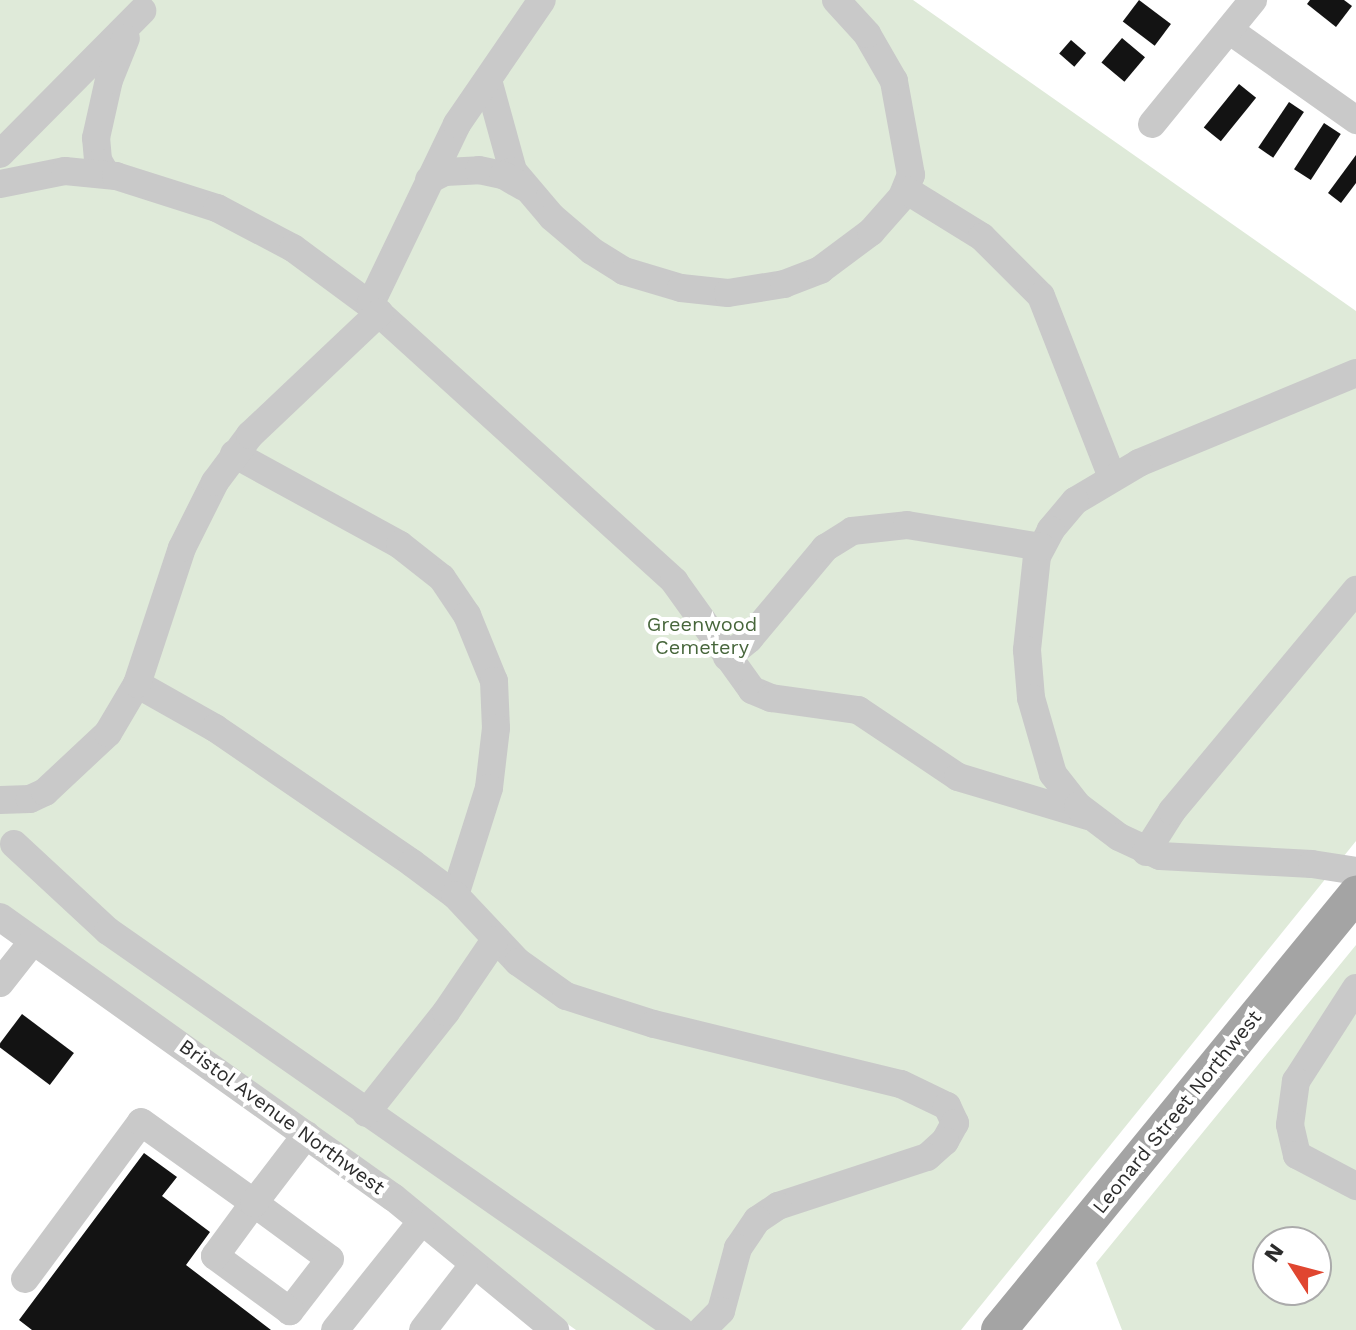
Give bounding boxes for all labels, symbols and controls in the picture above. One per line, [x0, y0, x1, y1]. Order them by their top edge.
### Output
park label: Greenwood Cemetery [647, 612, 757, 659]
street label: Leonard Street Northwest [1088, 1005, 1266, 1219]
street label: Bristol Avenue Northwest [174, 1034, 390, 1200]
north arrow [1252, 1226, 1332, 1306]
text: N [1259, 1239, 1289, 1267]

